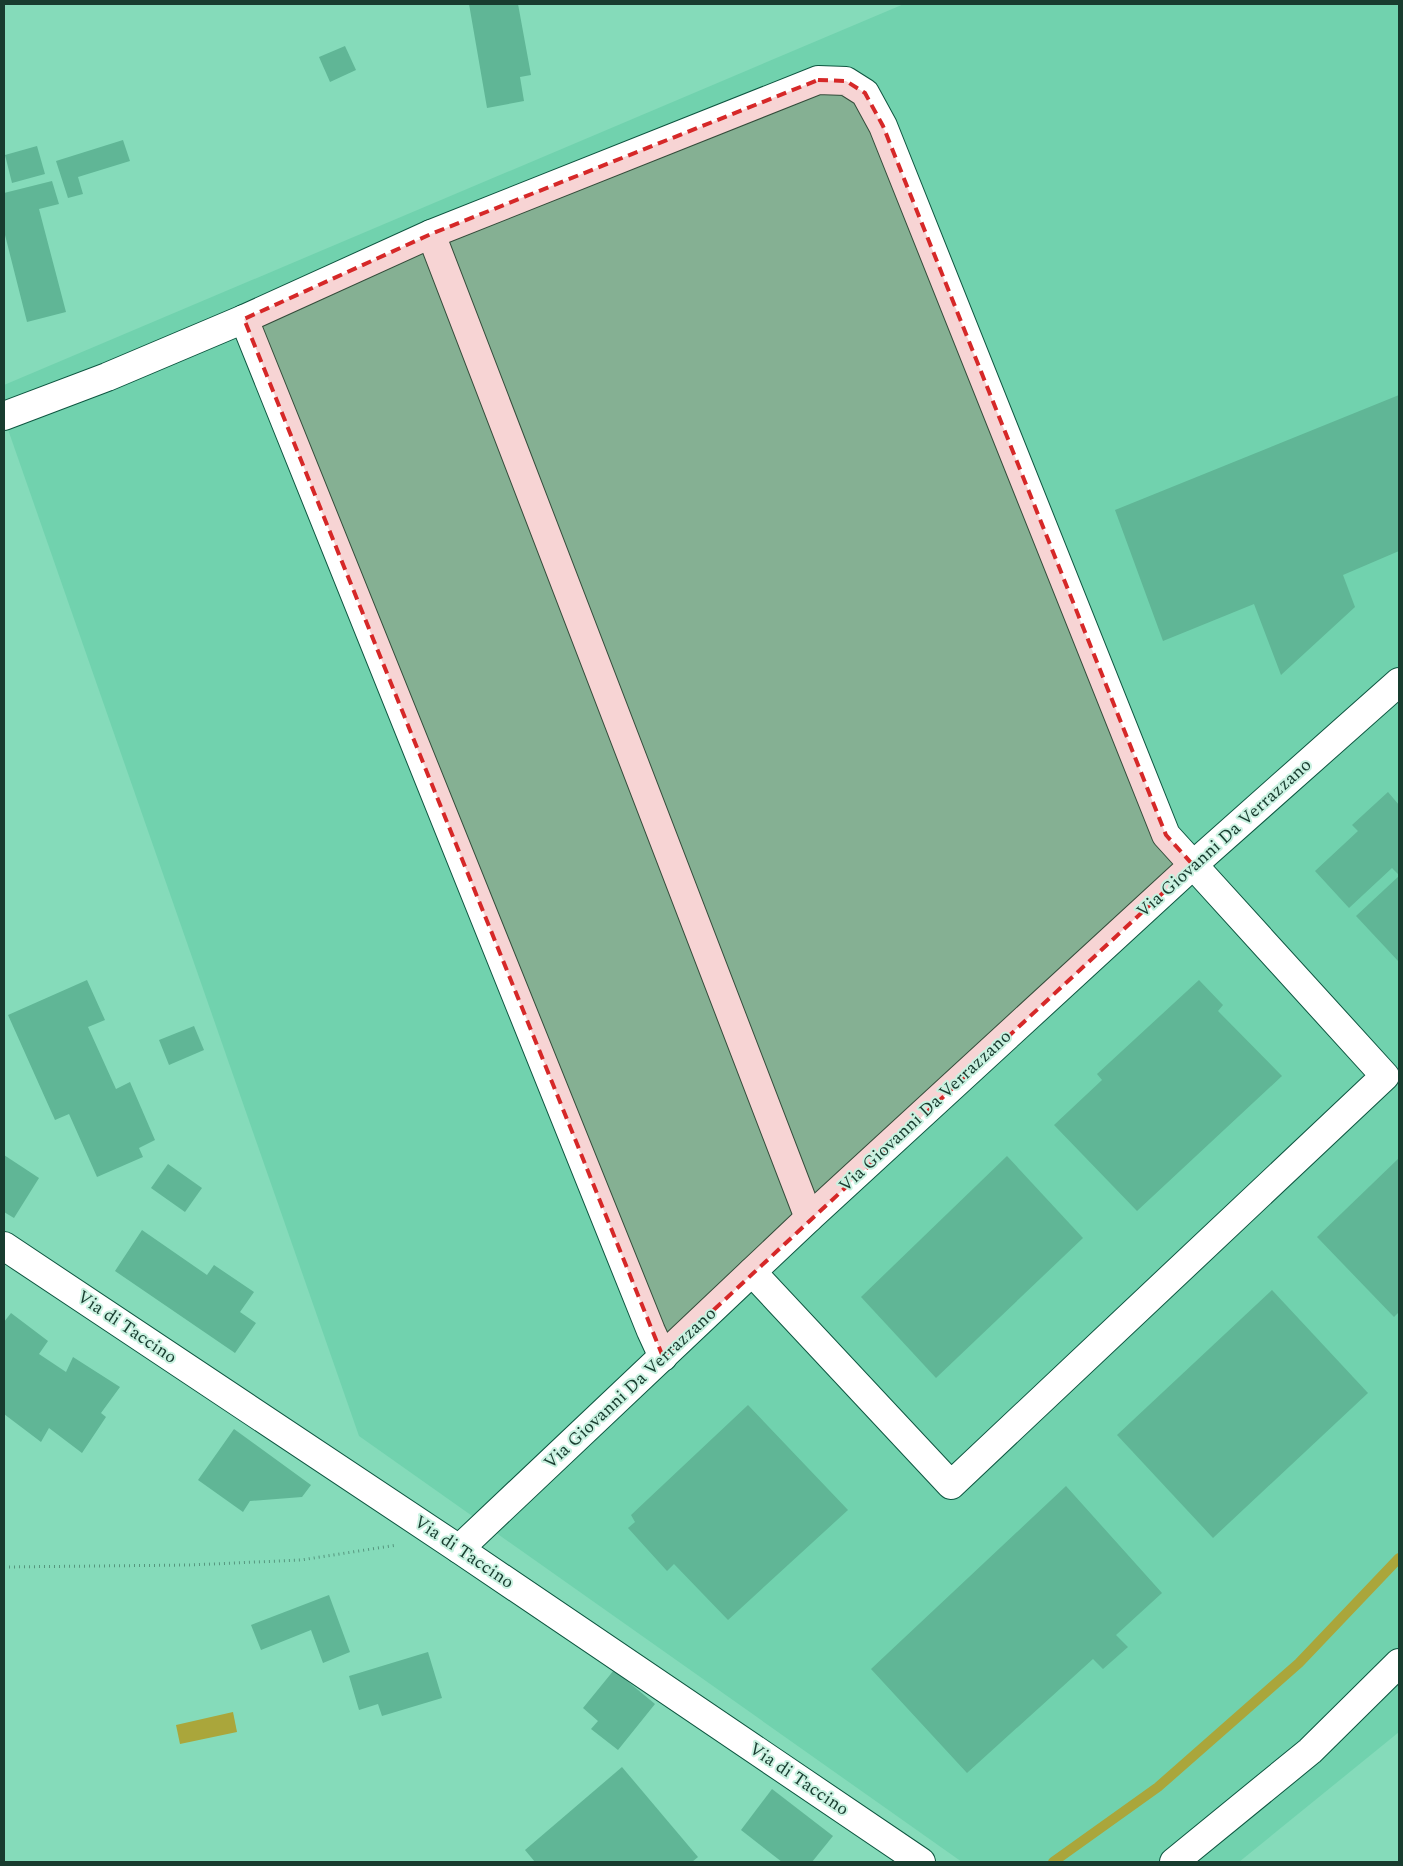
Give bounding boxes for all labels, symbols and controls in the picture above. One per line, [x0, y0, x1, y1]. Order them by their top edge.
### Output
street label: Via Giovanni Da Verrazzano [1130, 752, 1318, 924]
street label: Via Giovanni Da Verrazzano [833, 1023, 1017, 1199]
street label: Via di Taccino [71, 1283, 183, 1371]
street label: Via Giovanni Da Verrazzano [538, 1300, 722, 1476]
street label: Via di Taccino [408, 1508, 520, 1596]
street label: Via di Taccino [743, 1735, 855, 1823]

